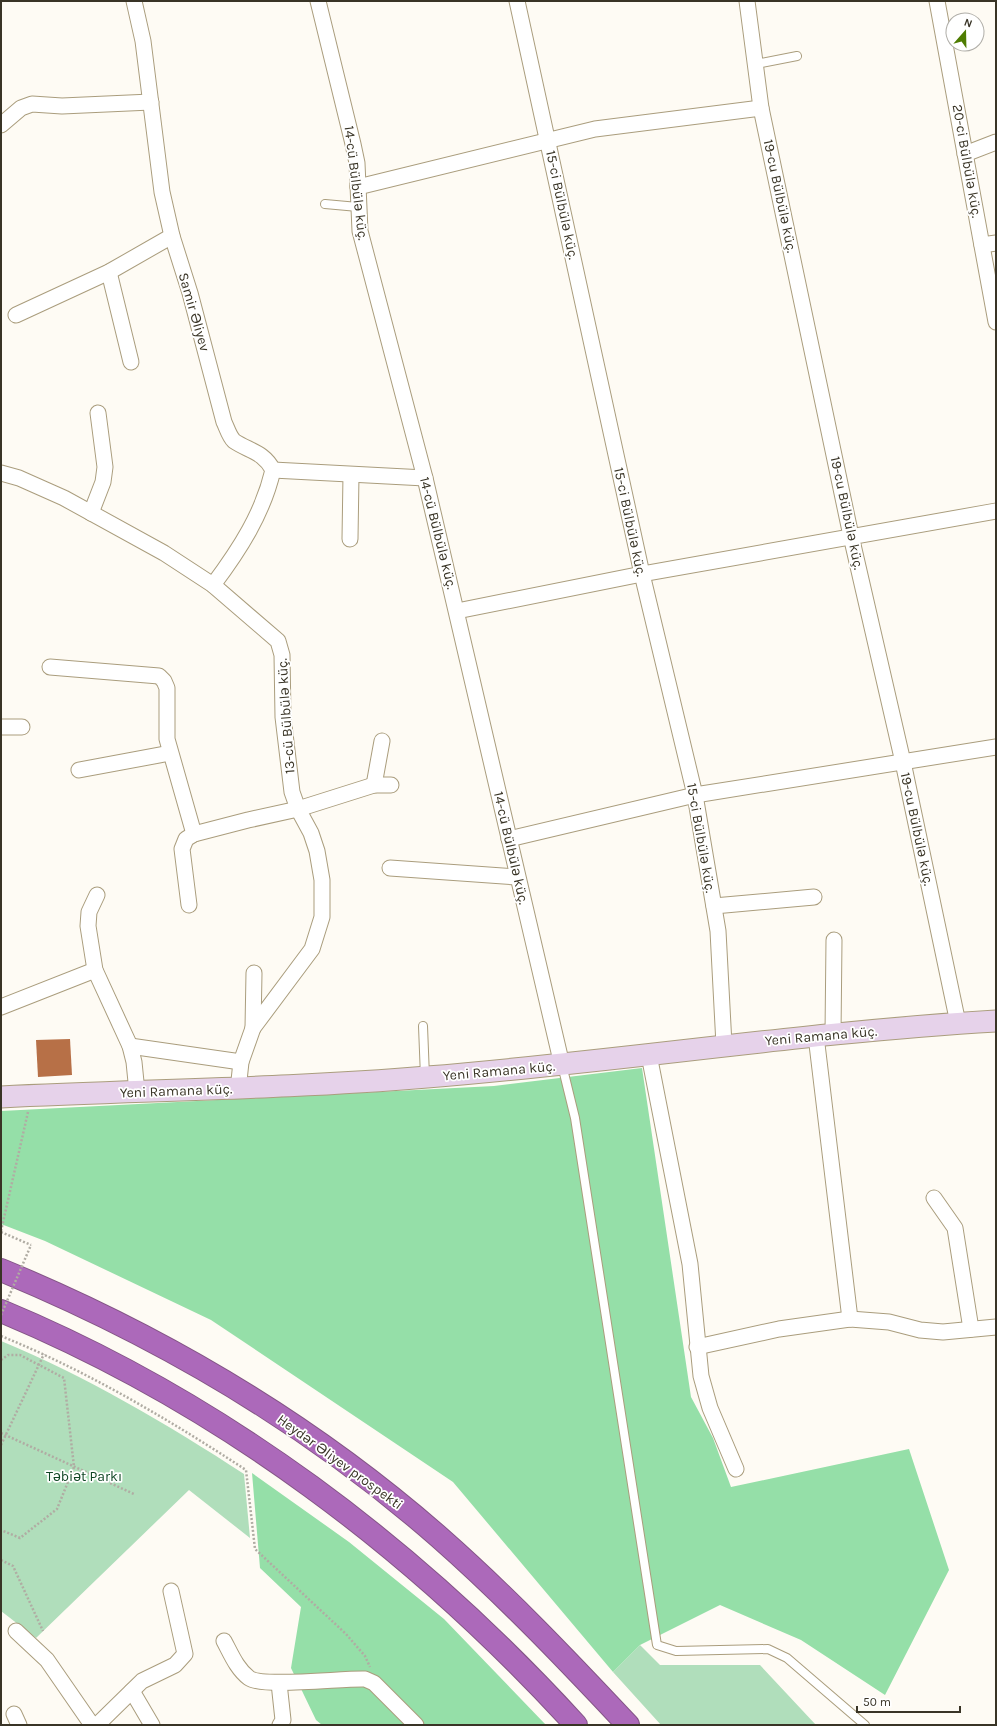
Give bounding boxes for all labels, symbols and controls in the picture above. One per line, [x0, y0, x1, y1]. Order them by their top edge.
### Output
north arrow [945, 12, 985, 52]
text: N [962, 16, 974, 31]
street label: 20-ci Bülbülə küç. [949, 103, 985, 220]
street label: 14-cü Bülbülə küç. [341, 125, 372, 242]
street label: 19-cu Bülbülə küç. [760, 138, 800, 255]
street label: 15-ci Bülbülə küç. [542, 149, 582, 262]
street label: Samir Əliyev [175, 271, 213, 353]
street label: 19-cu Bülbülə küç. [827, 455, 867, 572]
street label: 15-ci Bülbülə küç. [610, 466, 650, 579]
street label: 14-cü Bülbülə küç. [416, 475, 460, 591]
street label: 13-cü Bülbülə küç. [273, 657, 299, 774]
street label: 19-cu Bülbülə küç. [897, 771, 937, 888]
street label: 15-ci Bülbülə küç. [683, 782, 719, 895]
street label: 14-cü Bülbülə küç. [490, 790, 532, 907]
street label: Yeni Ramana küç. [764, 1023, 878, 1049]
street label: Yeni Ramana küç. [442, 1058, 556, 1084]
street label: Yeni Ramana küç. [119, 1081, 233, 1101]
street label: Heydər Əliyev prospekti [274, 1411, 406, 1513]
park label: Təbiət Parkı [46, 1468, 122, 1485]
scale bar [857, 1688, 960, 1714]
text: 50 m [863, 1695, 891, 1709]

